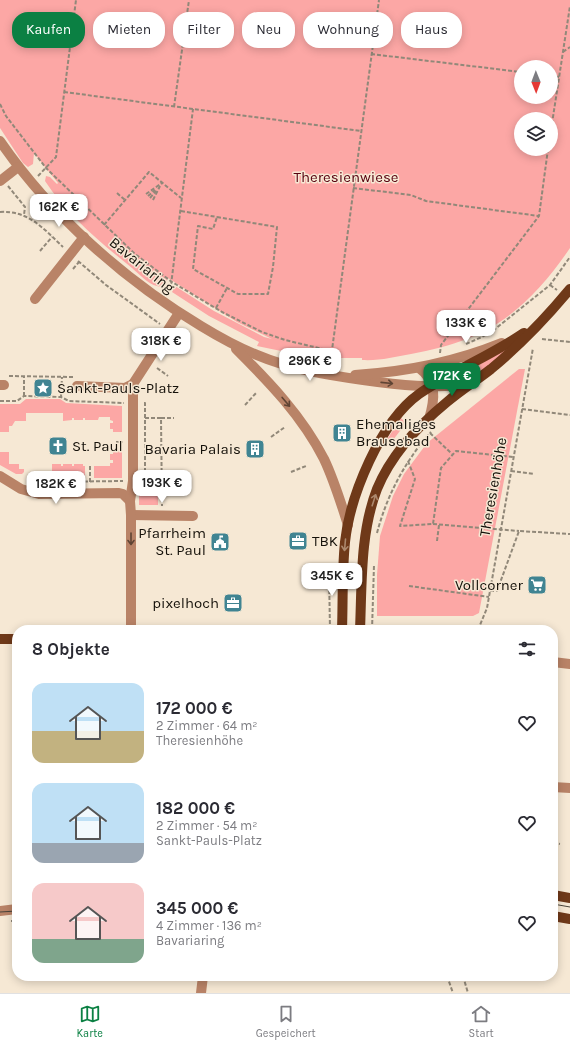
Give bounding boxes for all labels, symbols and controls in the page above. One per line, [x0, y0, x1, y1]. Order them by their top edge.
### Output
chip: Kaufen [12, 12, 85, 48]
chip: Mieten [93, 12, 165, 48]
chip: Filter [173, 12, 234, 48]
chip: Neu [242, 12, 295, 48]
chip: Wohnung [303, 12, 393, 48]
chip: Haus [401, 12, 462, 48]
north arrow [514, 60, 558, 104]
map controls [514, 60, 558, 156]
button: layers [514, 112, 558, 156]
park label: Theresienwiese [293, 168, 399, 186]
pin: 162K € [26, 194, 92, 228]
text: 162K € [39, 199, 79, 214]
street label: Bavariaring [106, 233, 179, 297]
pin: 133K € [433, 310, 499, 344]
text: 133K € [446, 315, 486, 330]
pin: 318K € [128, 328, 194, 362]
text: 318K € [140, 333, 182, 348]
pin: 296K € [277, 348, 343, 382]
text: 296K € [288, 353, 332, 368]
pin: 172K € [419, 363, 485, 397]
text: 172K € [433, 368, 472, 383]
place icon: Sankt-Pauls-Platz [32, 377, 54, 399]
place label: Sankt-Pauls-Platz [57, 379, 179, 397]
one-way arrow [380, 379, 393, 387]
one-way arrow [282, 397, 291, 407]
place label: Ehemaliges Brausebad [356, 415, 436, 450]
building icon: Ehemaliges Brausebad [331, 422, 353, 444]
church icon: St. Paul [47, 435, 69, 457]
street label: Theresienhöhe [475, 436, 511, 538]
place label: St. Paul [72, 437, 123, 455]
building icon: Bavaria Palais [244, 438, 266, 460]
place label: Bavaria Palais [145, 440, 241, 458]
pin: 193K € [129, 470, 195, 504]
pin: 182K € [23, 471, 89, 505]
text: 193K € [142, 475, 182, 490]
text: 182K € [36, 476, 76, 491]
one-way arrow [370, 494, 378, 506]
place label: Pfarrheim St. Paul [138, 524, 206, 559]
office icon: TBK [287, 530, 309, 552]
public building icon: Pfarrheim St. Paul [209, 531, 231, 553]
one-way arrow [127, 532, 135, 545]
place label: TBK [312, 532, 338, 550]
one-way arrow [342, 538, 349, 551]
pin: 345K € [299, 563, 365, 597]
text: 345K € [310, 568, 354, 583]
supermarket icon: Vollcorner [526, 574, 548, 596]
place label: Vollcorner [455, 576, 524, 594]
office icon: pixelhoch [222, 592, 244, 614]
place label: pixelhoch [152, 594, 219, 612]
icon: filters [516, 638, 538, 660]
text: 8 Objekte [32, 639, 110, 659]
text: 172 000 € [156, 698, 232, 718]
icon: home [64, 699, 112, 747]
icon: heart [516, 712, 538, 734]
text: 2 Zimmer · 64 m² [156, 718, 258, 733]
text: Theresienhöhe [156, 733, 243, 748]
text: 182 000 € [156, 798, 235, 818]
icon: home [64, 799, 112, 847]
icon: heart [516, 812, 538, 834]
text: 2 Zimmer · 54 m² [156, 818, 257, 833]
text: Sankt-Pauls-Platz [156, 833, 262, 848]
text: 345 000 € [156, 898, 238, 918]
icon: home [64, 899, 112, 947]
icon: heart [516, 912, 538, 934]
text: 4 Zimmer · 136 m² [156, 918, 262, 933]
text: Bavariaring [156, 933, 224, 948]
tab: Karte [76, 1003, 103, 1040]
tab: Gespeichert [256, 1003, 316, 1040]
tab: Start [469, 1003, 494, 1040]

